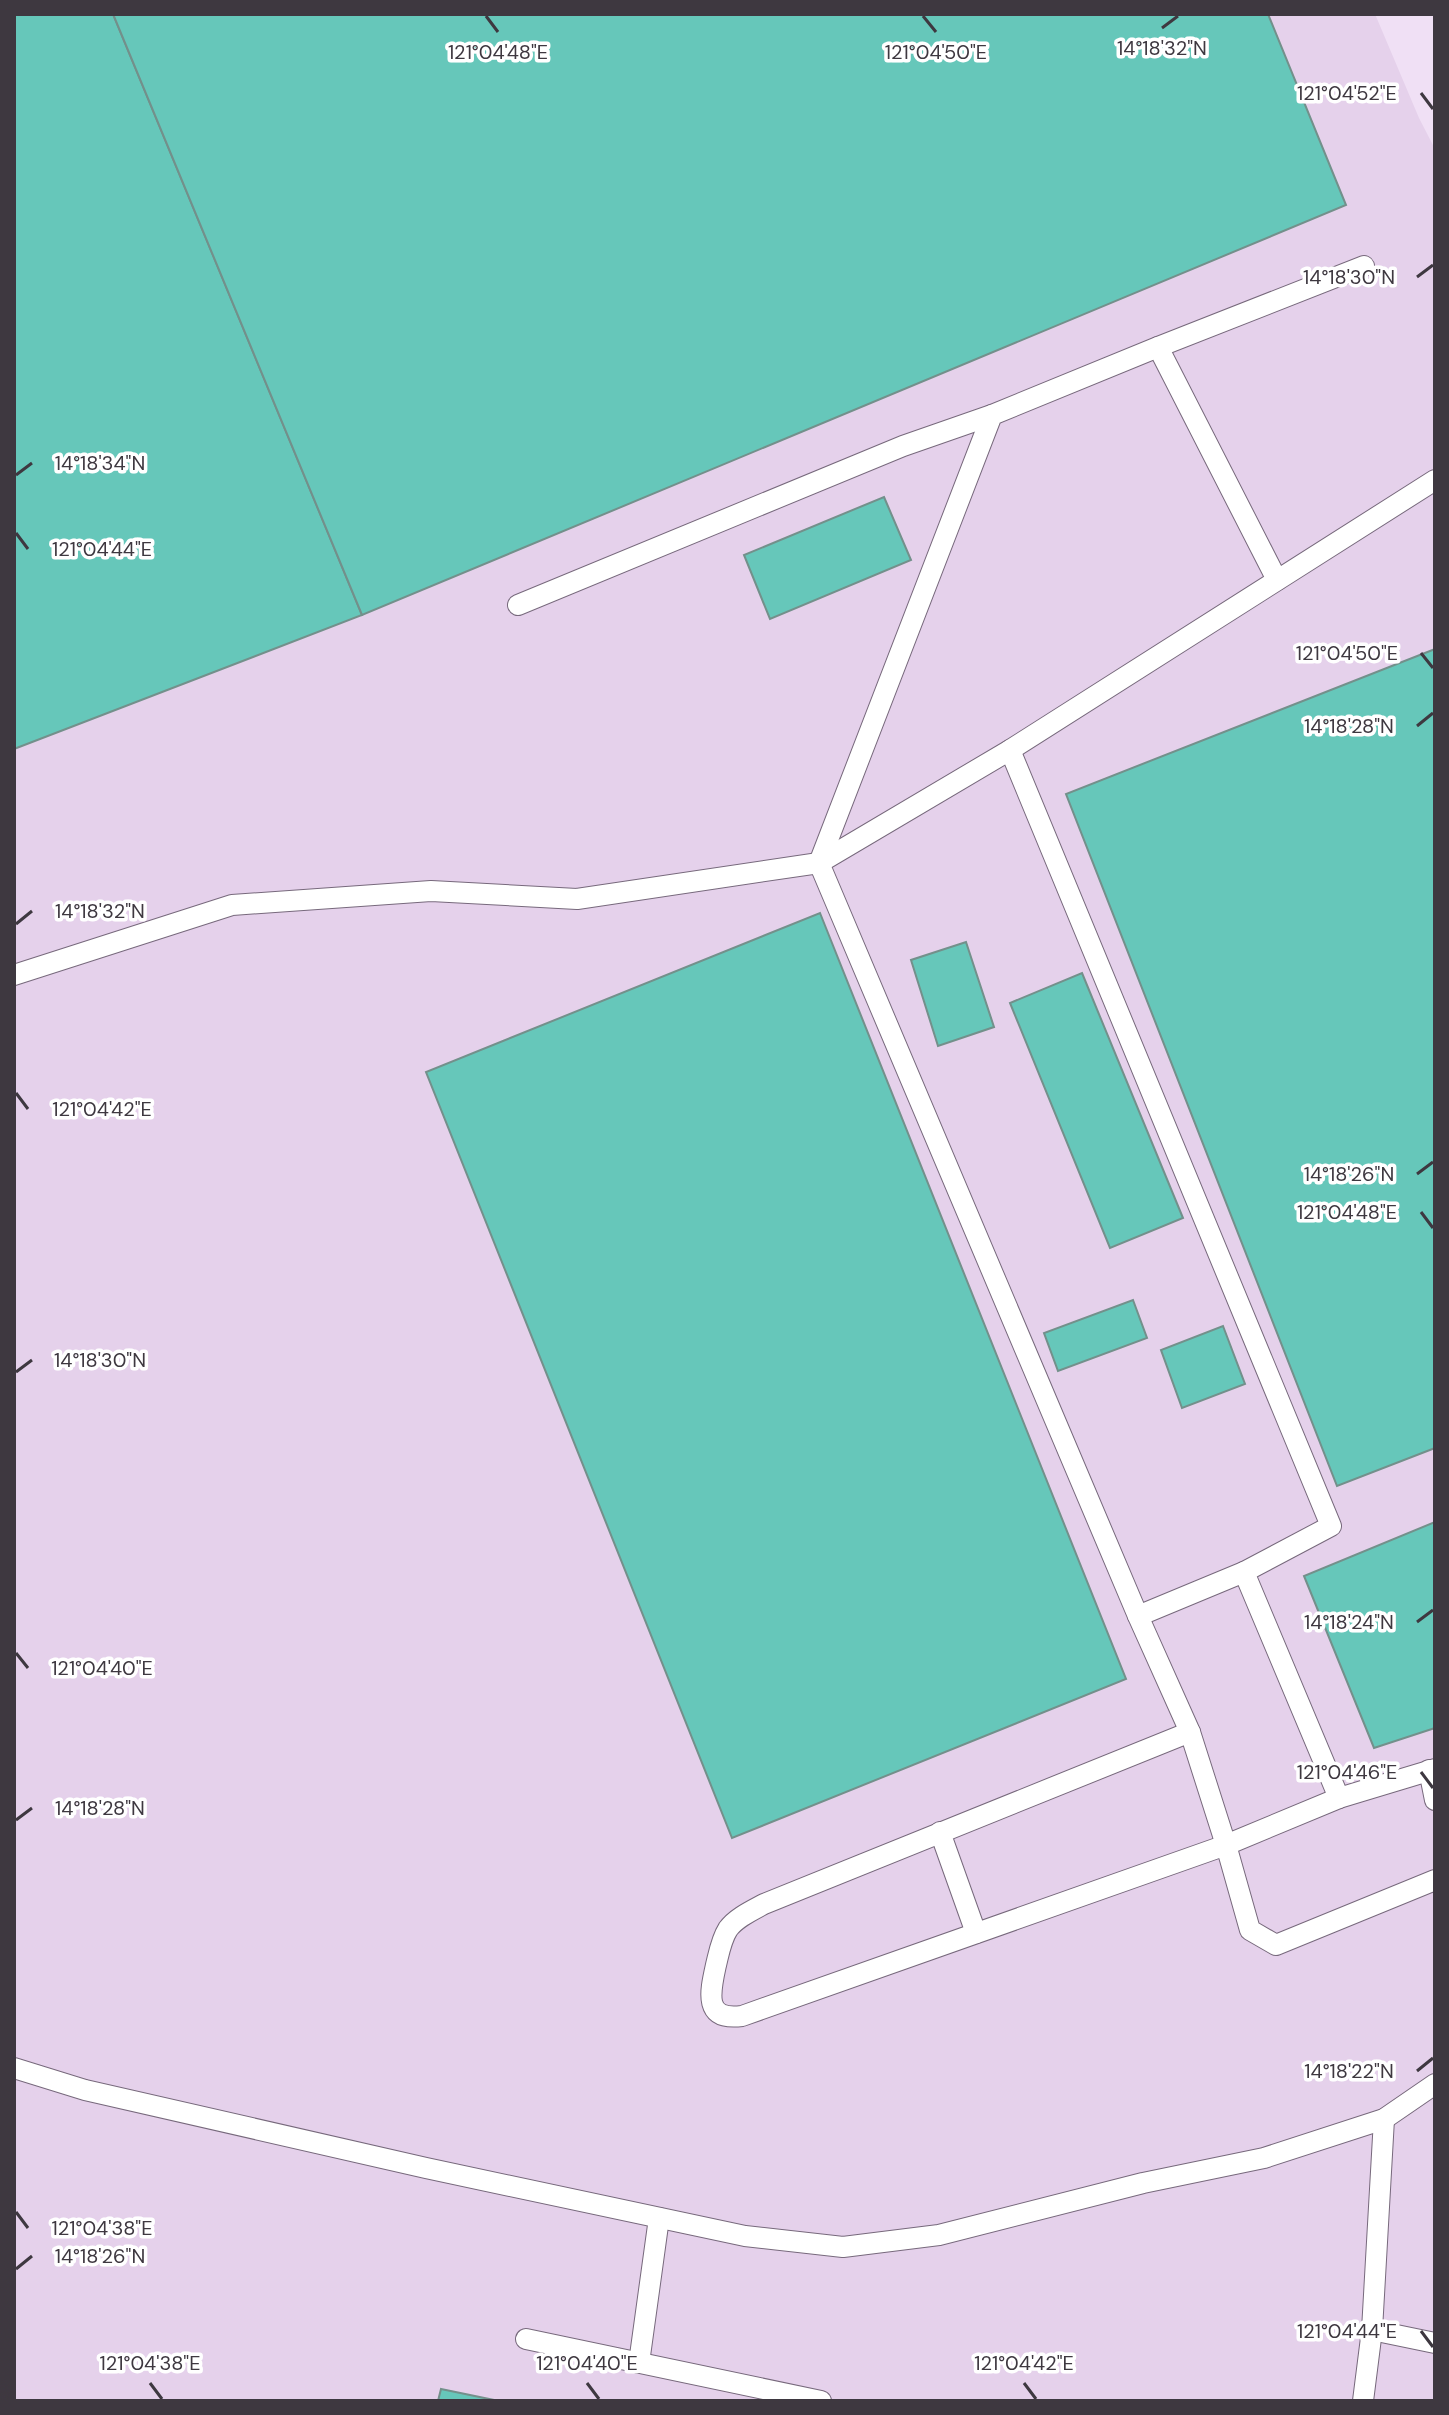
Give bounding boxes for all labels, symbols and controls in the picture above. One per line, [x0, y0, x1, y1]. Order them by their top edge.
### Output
text: 14°18'32"N [1117, 35, 1207, 61]
text: 121°04'48"E [448, 39, 548, 65]
text: 121°04'50"E [885, 39, 987, 65]
text: 121°04'52"E [1297, 80, 1397, 106]
text: 14°18'30"N [1303, 264, 1395, 290]
text: 14°18'34"N [55, 450, 145, 476]
text: 121°04'44"E [52, 536, 152, 562]
text: 121°04'50"E [1296, 640, 1398, 666]
text: 14°18'28"N [1304, 713, 1394, 739]
text: 14°18'32"N [55, 898, 145, 924]
text: 121°04'42"E [52, 1096, 152, 1122]
text: 14°18'26"N [1304, 1161, 1394, 1187]
text: 121°04'48"E [1297, 1199, 1397, 1225]
text: 14°18'30"N [54, 1347, 146, 1373]
text: 14°18'24"N [1304, 1609, 1394, 1635]
text: 121°04'40"E [51, 1655, 153, 1681]
text: 121°04'46"E [1297, 1759, 1397, 1785]
text: 14°18'28"N [55, 1795, 145, 1821]
text: 14°18'22"N [1304, 2058, 1394, 2084]
text: 121°04'38"E [52, 2215, 152, 2241]
text: 14°18'26"N [55, 2243, 145, 2269]
text: 121°04'44"E [1297, 2318, 1397, 2344]
text: 121°04'38"E [100, 2350, 200, 2376]
text: 121°04'40"E [536, 2350, 638, 2376]
text: 121°04'42"E [974, 2350, 1074, 2376]

